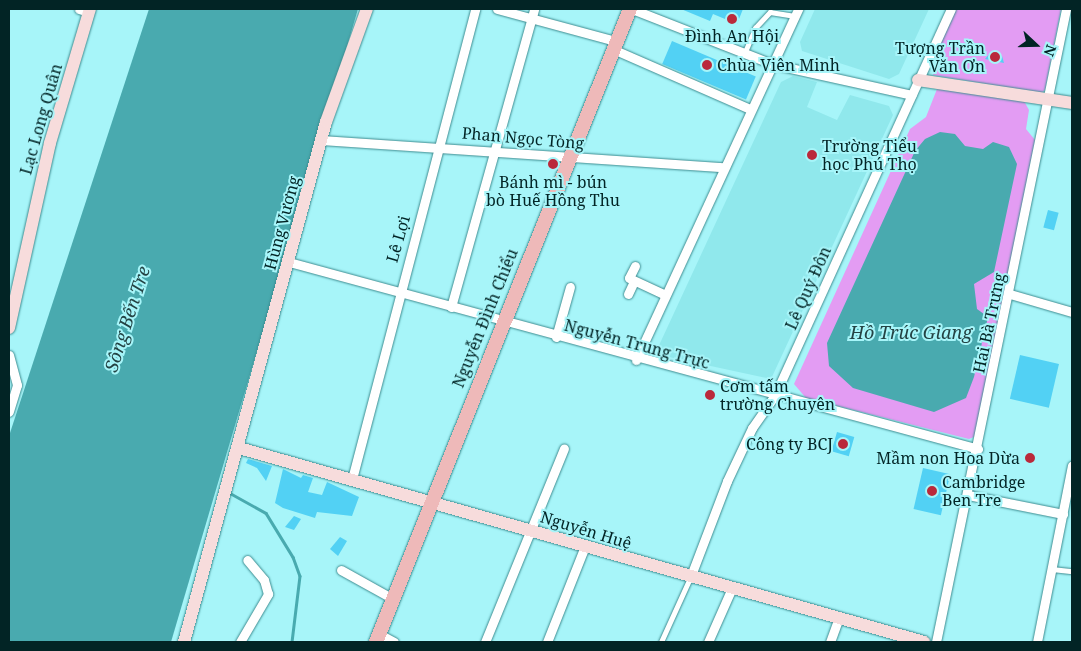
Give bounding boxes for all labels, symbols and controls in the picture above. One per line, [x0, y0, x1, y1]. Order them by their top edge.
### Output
marker: Đình An Hội [726, 13, 738, 25]
north arrow [1011, 20, 1061, 70]
place label: Đình An Hội [685, 26, 779, 46]
place label: Tượng Trần Văn Ơn [895, 38, 985, 76]
text: N [1040, 42, 1061, 59]
marker: Tượng Trần Văn Ơn [989, 51, 1001, 63]
place label: Chùa Viên Minh [717, 55, 840, 75]
marker: Chùa Viên Minh [701, 59, 713, 71]
street label: Lạc Long Quân [16, 61, 66, 177]
street label: Phan Ngọc Tòng [461, 123, 585, 153]
place label: Trường Tiểu học Phú Thọ [822, 136, 917, 174]
marker: Trường Tiểu học Phú Thọ [806, 149, 818, 161]
marker: Bánh mì - bún bò Huế Hồng Thu [547, 158, 559, 170]
place label: Bánh mì - bún bò Huế Hồng Thu [486, 172, 620, 210]
street label: Hùng Vương [260, 174, 304, 272]
street label: Lê Lợi [382, 213, 414, 265]
street label: Lê Quý Đôn [781, 243, 835, 333]
street label: Nguyễn Đình Chiểu [448, 246, 522, 390]
water label: Sông Bến Tre [100, 264, 154, 374]
street label: Hai Bà Trưng [969, 271, 1009, 375]
street label: Nguyễn Trung Trực [562, 315, 712, 373]
water label: Hồ Trúc Giang [850, 321, 972, 343]
place label: Cơm tấm trường Chuyên [720, 376, 835, 414]
marker: Cơm tấm trường Chuyên [704, 389, 716, 401]
place label: Công ty BCJ [746, 434, 833, 454]
marker: Công ty BCJ [837, 438, 849, 450]
place label: Mầm non Hoa Dừa [876, 448, 1020, 468]
marker: Mầm non Hoa Dừa [1024, 452, 1036, 464]
place label: Cambridge Ben Tre [942, 472, 1025, 510]
marker: Cambridge Ben Tre [926, 485, 938, 497]
street label: Nguyễn Huệ [538, 507, 634, 553]

